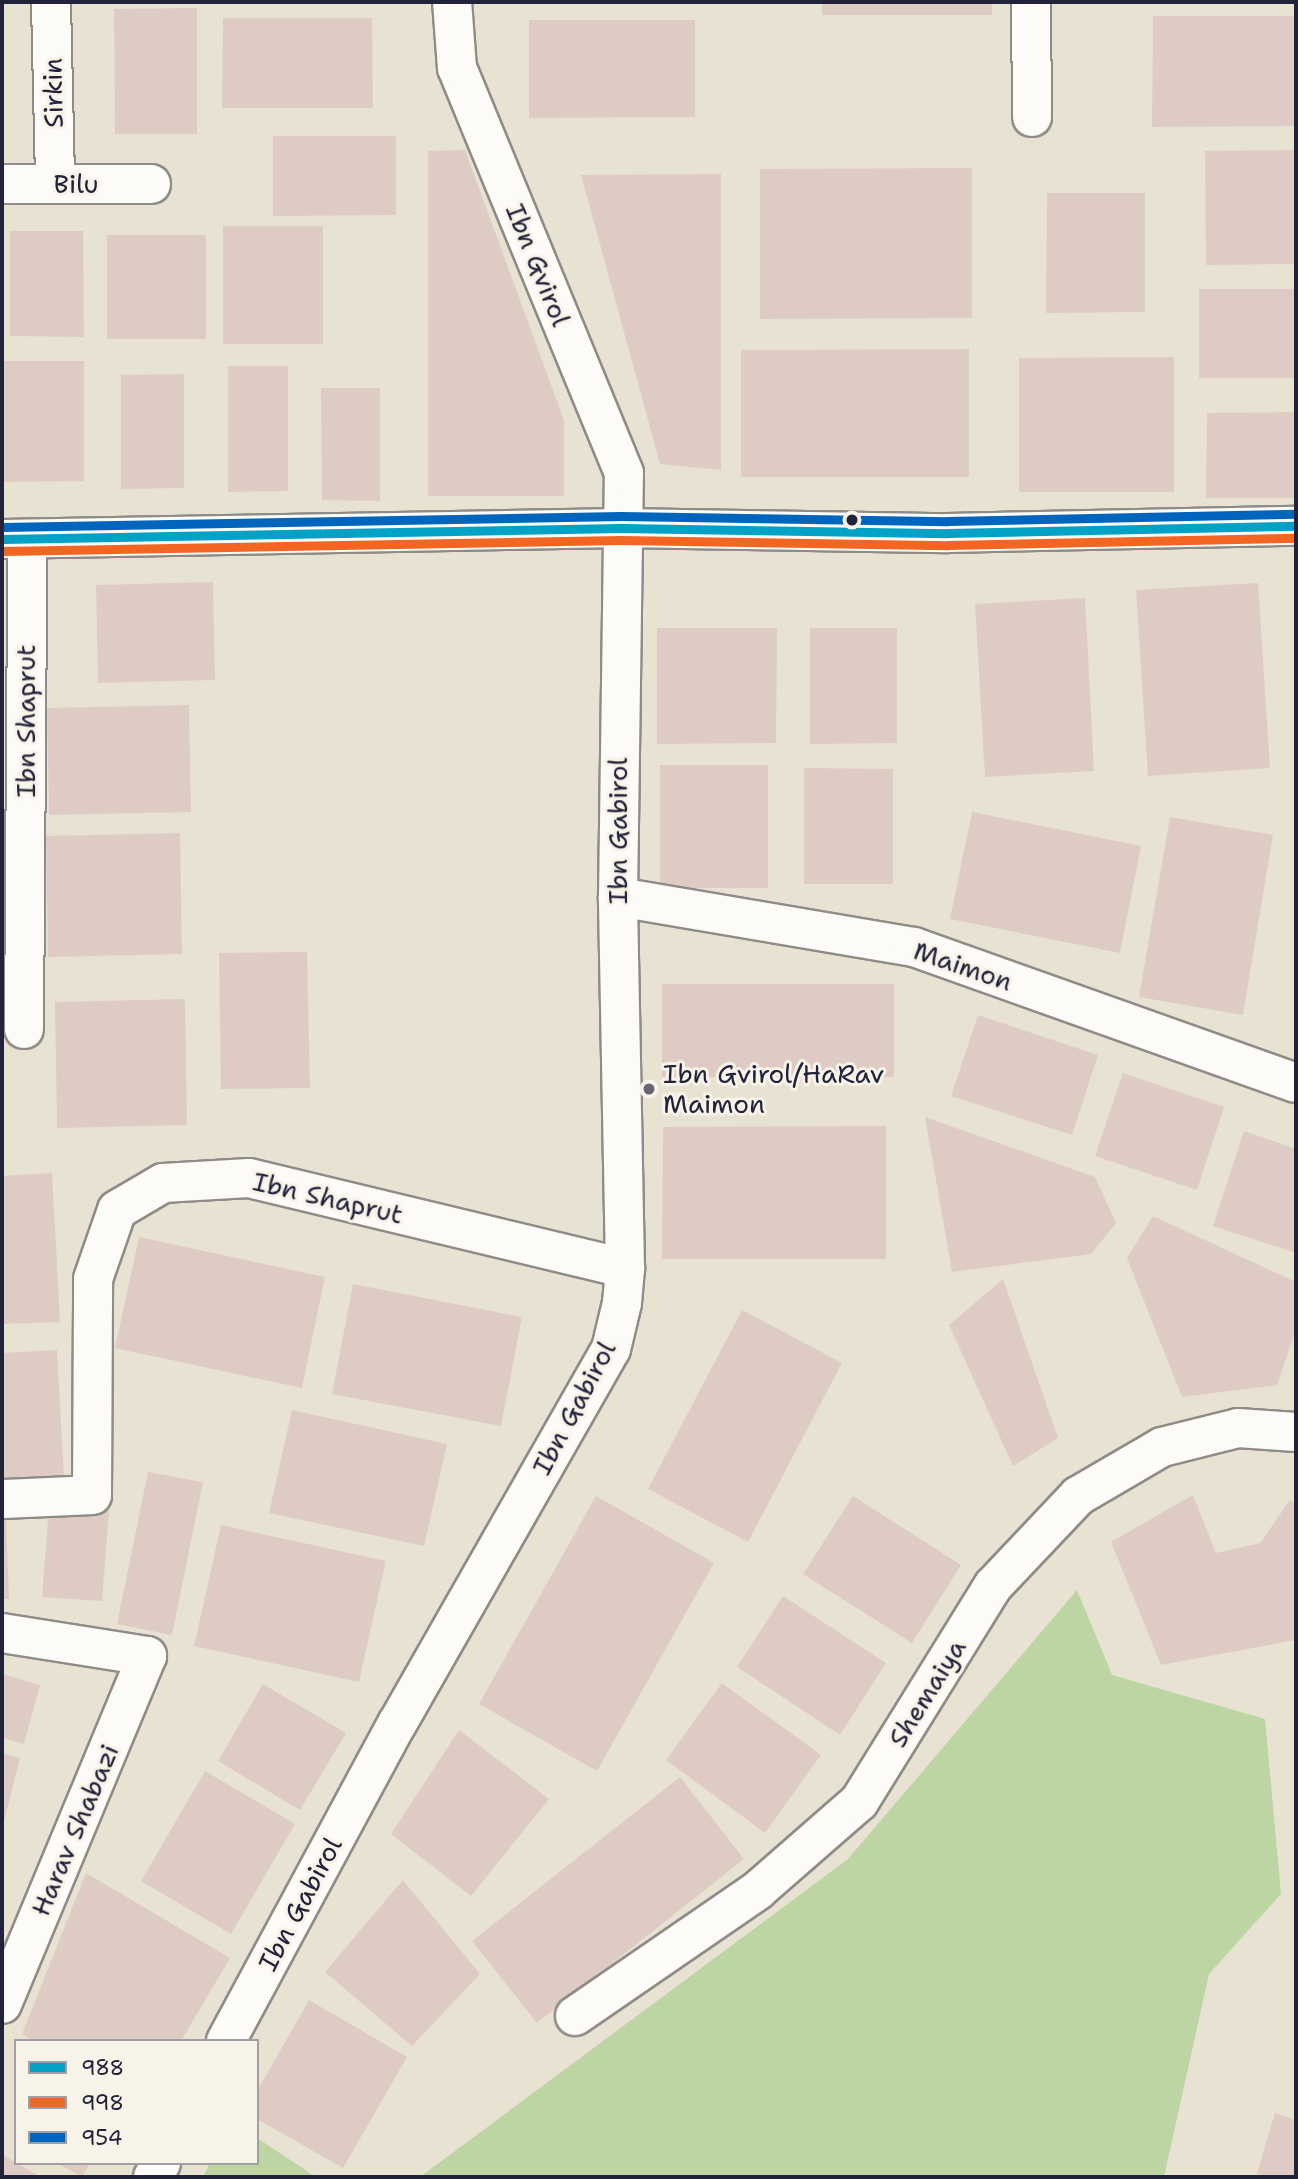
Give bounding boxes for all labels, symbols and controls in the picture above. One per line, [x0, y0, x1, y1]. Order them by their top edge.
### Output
street label: Sirkin [37, 58, 69, 128]
street label: Bilu [54, 168, 98, 200]
street label: Ibn Gvirol [499, 199, 577, 331]
unlabelled marker [845, 513, 859, 527]
street label: Ibn Shaprut [10, 645, 42, 797]
street label: Ibn Gabirol [602, 758, 634, 904]
street label: Maimon [910, 935, 1016, 997]
place label: Ibn Gvirol/HaRav Maimon [663, 1058, 884, 1120]
marker: Ibn Gvirol/HaRav Maimon [641, 1081, 657, 1097]
street label: Ibn Shaprut [250, 1166, 406, 1230]
street label: Ibn Gabirol [526, 1336, 622, 1480]
street label: Shemaiya [882, 1633, 972, 1753]
street label: Harav Shabazi [25, 1740, 125, 1920]
street label: Ibn Gabirol [252, 1832, 348, 1976]
legend [14, 2039, 259, 2165]
text: 988 [81, 2054, 124, 2082]
text: 998 [81, 2089, 124, 2117]
text: 954 [81, 2124, 122, 2152]

